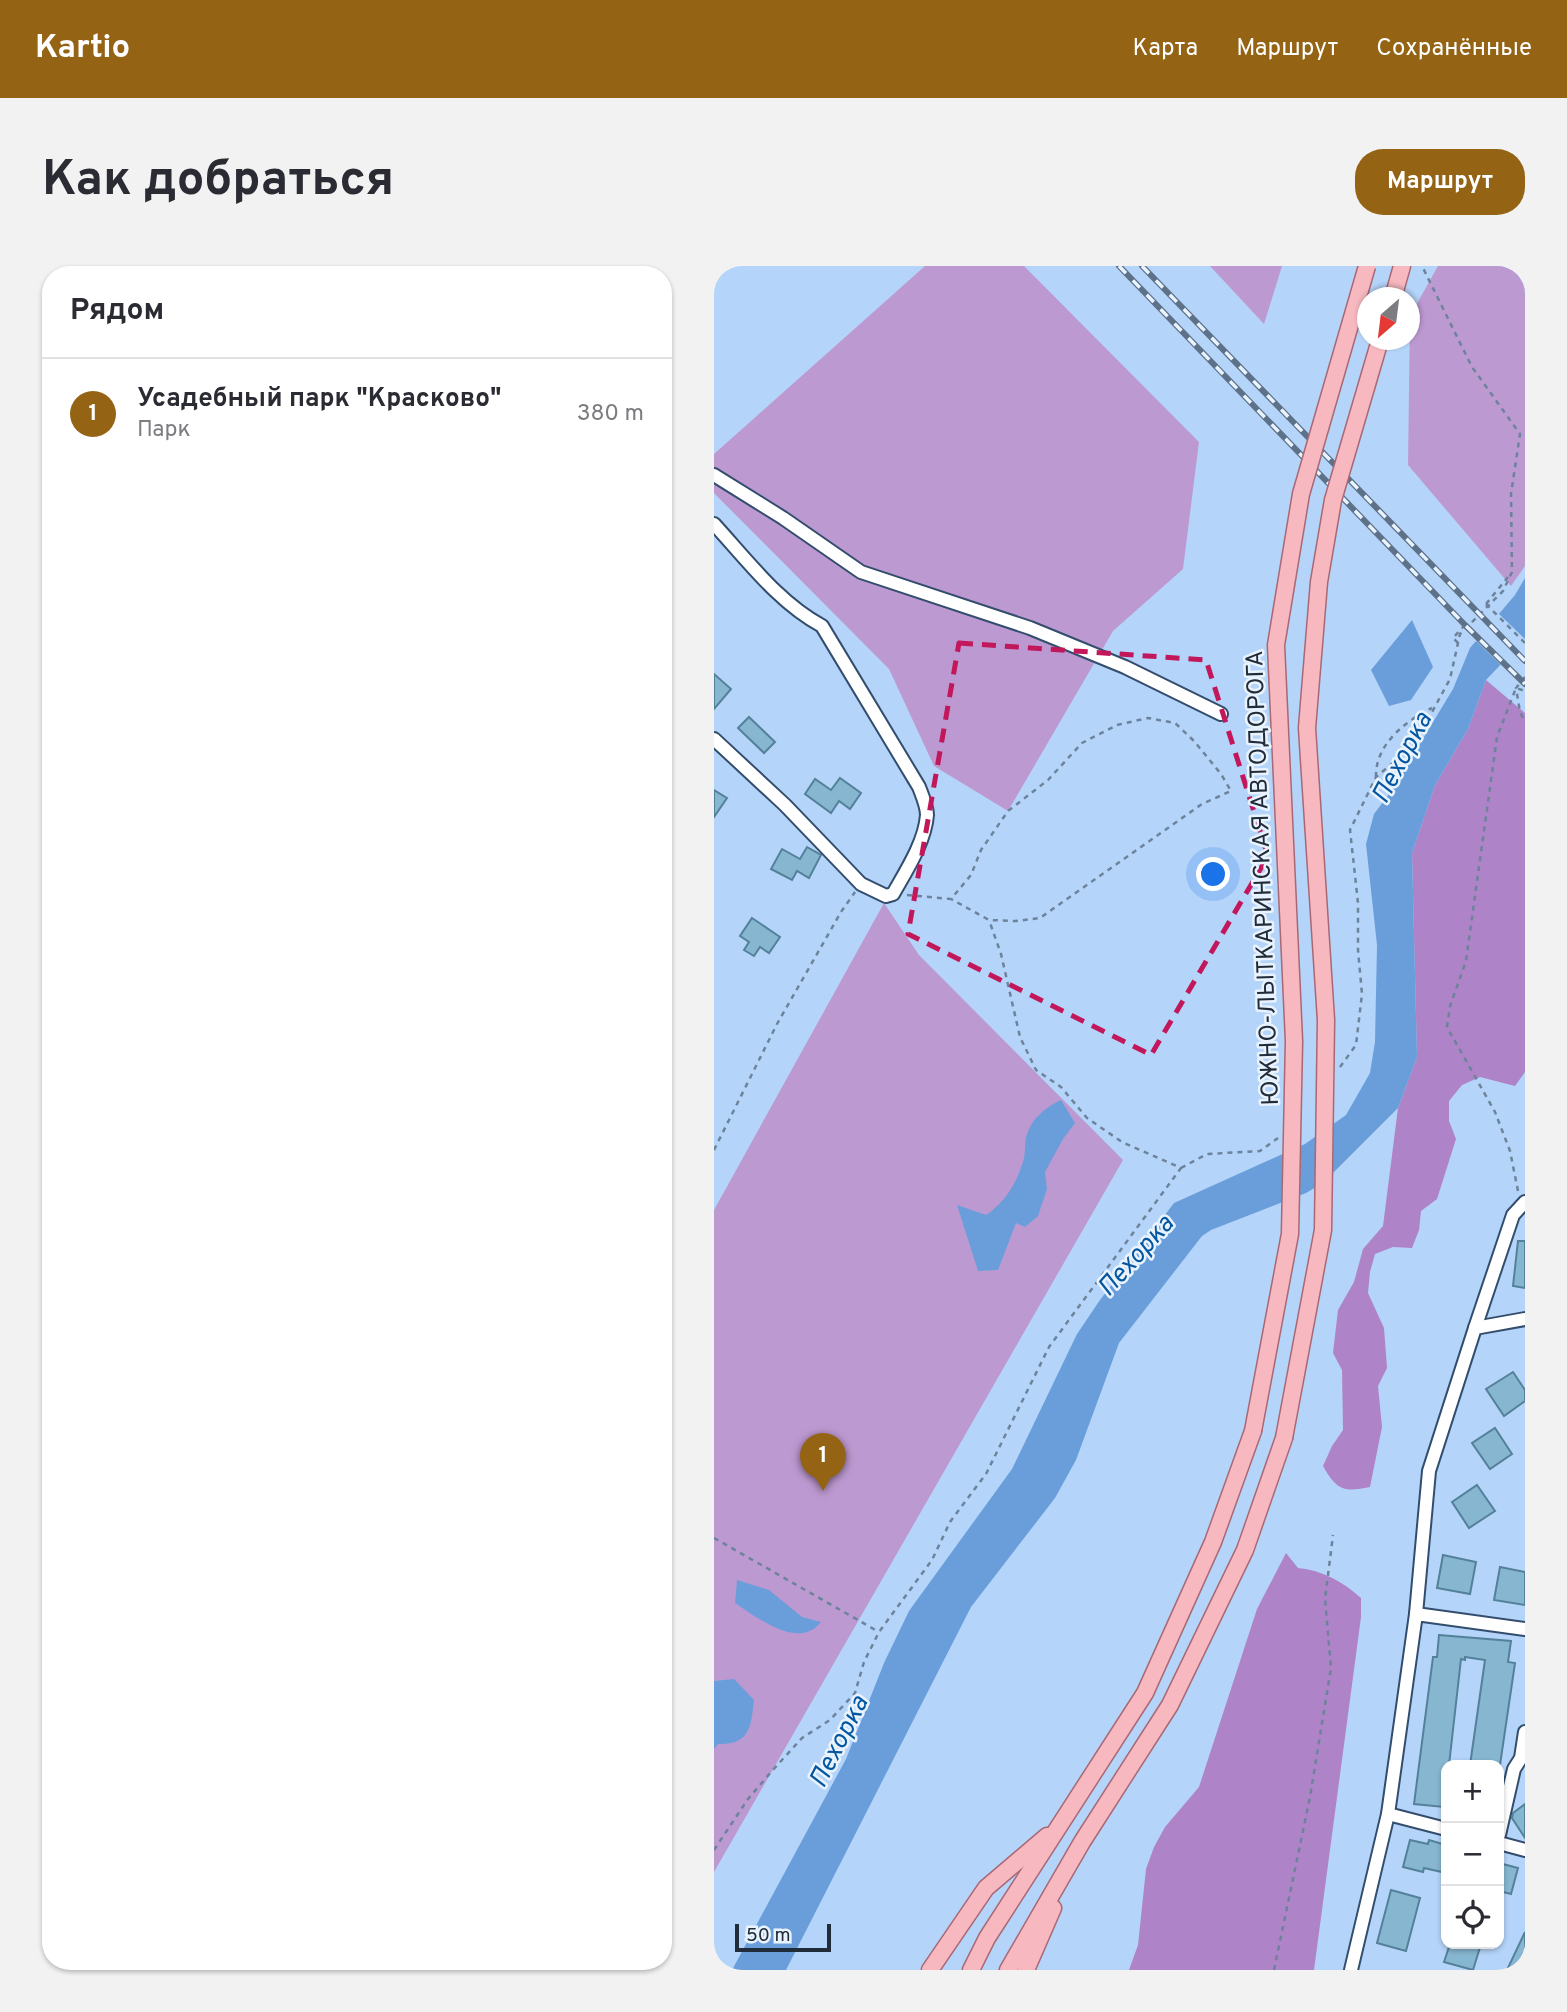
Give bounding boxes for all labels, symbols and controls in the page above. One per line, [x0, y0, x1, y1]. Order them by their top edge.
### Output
text: Kartio [35, 28, 130, 70]
text: Карта [1132, 34, 1198, 64]
text: Маршрут [1236, 34, 1338, 64]
text: Сохранённые [1376, 34, 1532, 64]
button: Маршрут [1355, 149, 1525, 215]
text: Как добраться [42, 151, 394, 213]
north arrow [1357, 287, 1420, 350]
text: Рядом [70, 293, 164, 330]
text: Усадебный парк "Красково" [137, 383, 501, 416]
text: 1 [88, 400, 98, 429]
text: 380 m [577, 400, 644, 429]
text: Парк [137, 416, 191, 445]
street label: ЮЖНО-ЛЫТКАРИНСКАЯ АВТОДОРОГА [1241, 650, 1287, 1106]
water label: Пехорка [1365, 706, 1441, 810]
your location [1196, 857, 1230, 891]
water label: Пехорка [1092, 1208, 1183, 1304]
pin: 1 [800, 1433, 846, 1491]
water label: Пехорка [803, 1690, 878, 1794]
map controls [1441, 1760, 1504, 1949]
button: + [1441, 1760, 1504, 1823]
button: − [1441, 1823, 1504, 1886]
button: locate [1441, 1886, 1504, 1949]
scale bar [735, 1921, 831, 1953]
text: 50 m [746, 1924, 791, 1948]

